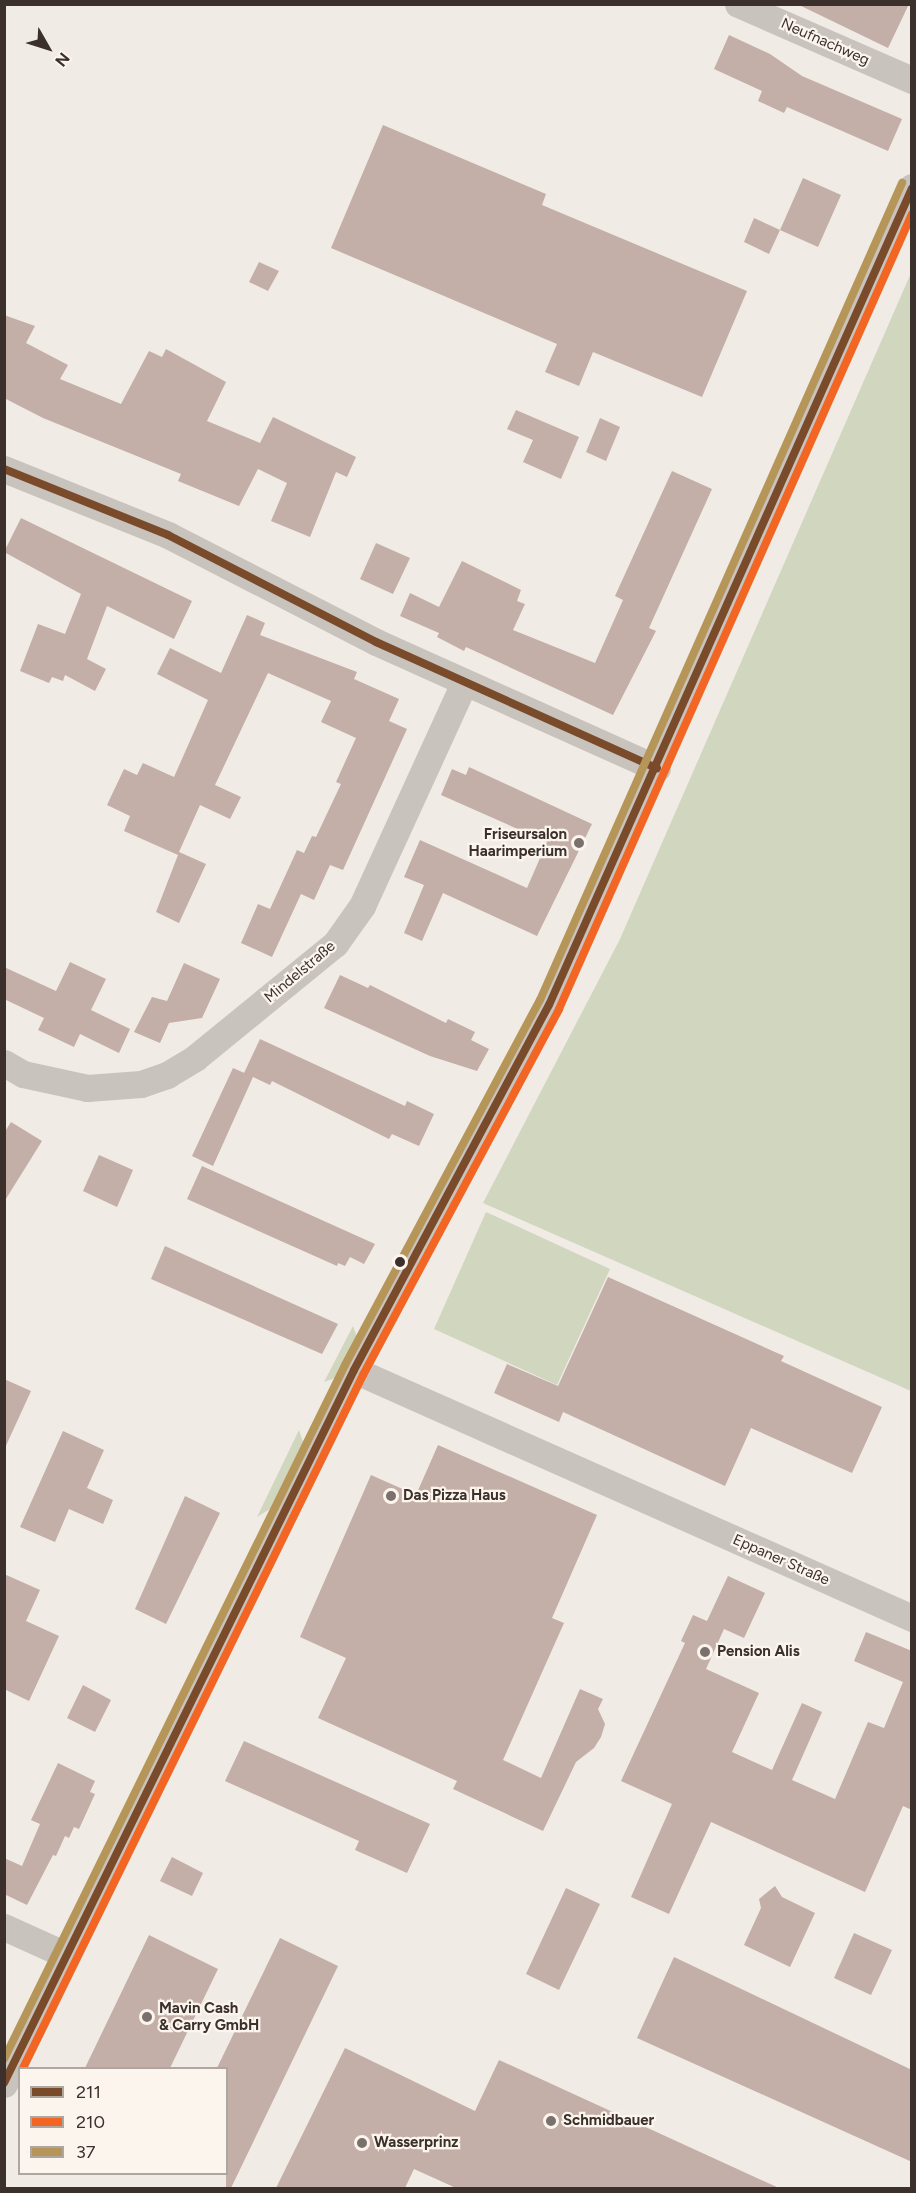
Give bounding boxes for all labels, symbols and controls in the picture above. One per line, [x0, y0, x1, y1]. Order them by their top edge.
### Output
street label: Neufnachweg [778, 15, 872, 69]
north arrow [18, 18, 78, 78]
text: N [51, 49, 74, 70]
place label: Friseursalon Haarimperium [469, 825, 567, 860]
marker: Friseursalon Haarimperium [572, 836, 586, 850]
street label: Mindelstraße [261, 937, 339, 1007]
unlabelled marker [394, 1256, 406, 1268]
place label: Das Pizza Haus [403, 1487, 506, 1505]
marker: Das Pizza Haus [384, 1489, 398, 1503]
street label: Eppaner Straße [730, 1531, 832, 1589]
place label: Pension Alis [717, 1643, 800, 1661]
marker: Pension Alis [698, 1645, 712, 1659]
place label: Mavin Cash & Carry GmbH [159, 1999, 259, 2034]
marker: Mavin Cash & Carry GmbH [140, 2010, 154, 2024]
legend [18, 2067, 228, 2175]
text: 211 [76, 2081, 101, 2103]
text: 210 [76, 2111, 105, 2133]
place label: Schmidbauer [563, 2112, 654, 2130]
marker: Schmidbauer [544, 2114, 558, 2128]
place label: Wasserprinz [374, 2134, 458, 2152]
marker: Wasserprinz [355, 2136, 369, 2150]
text: 37 [76, 2141, 95, 2163]

